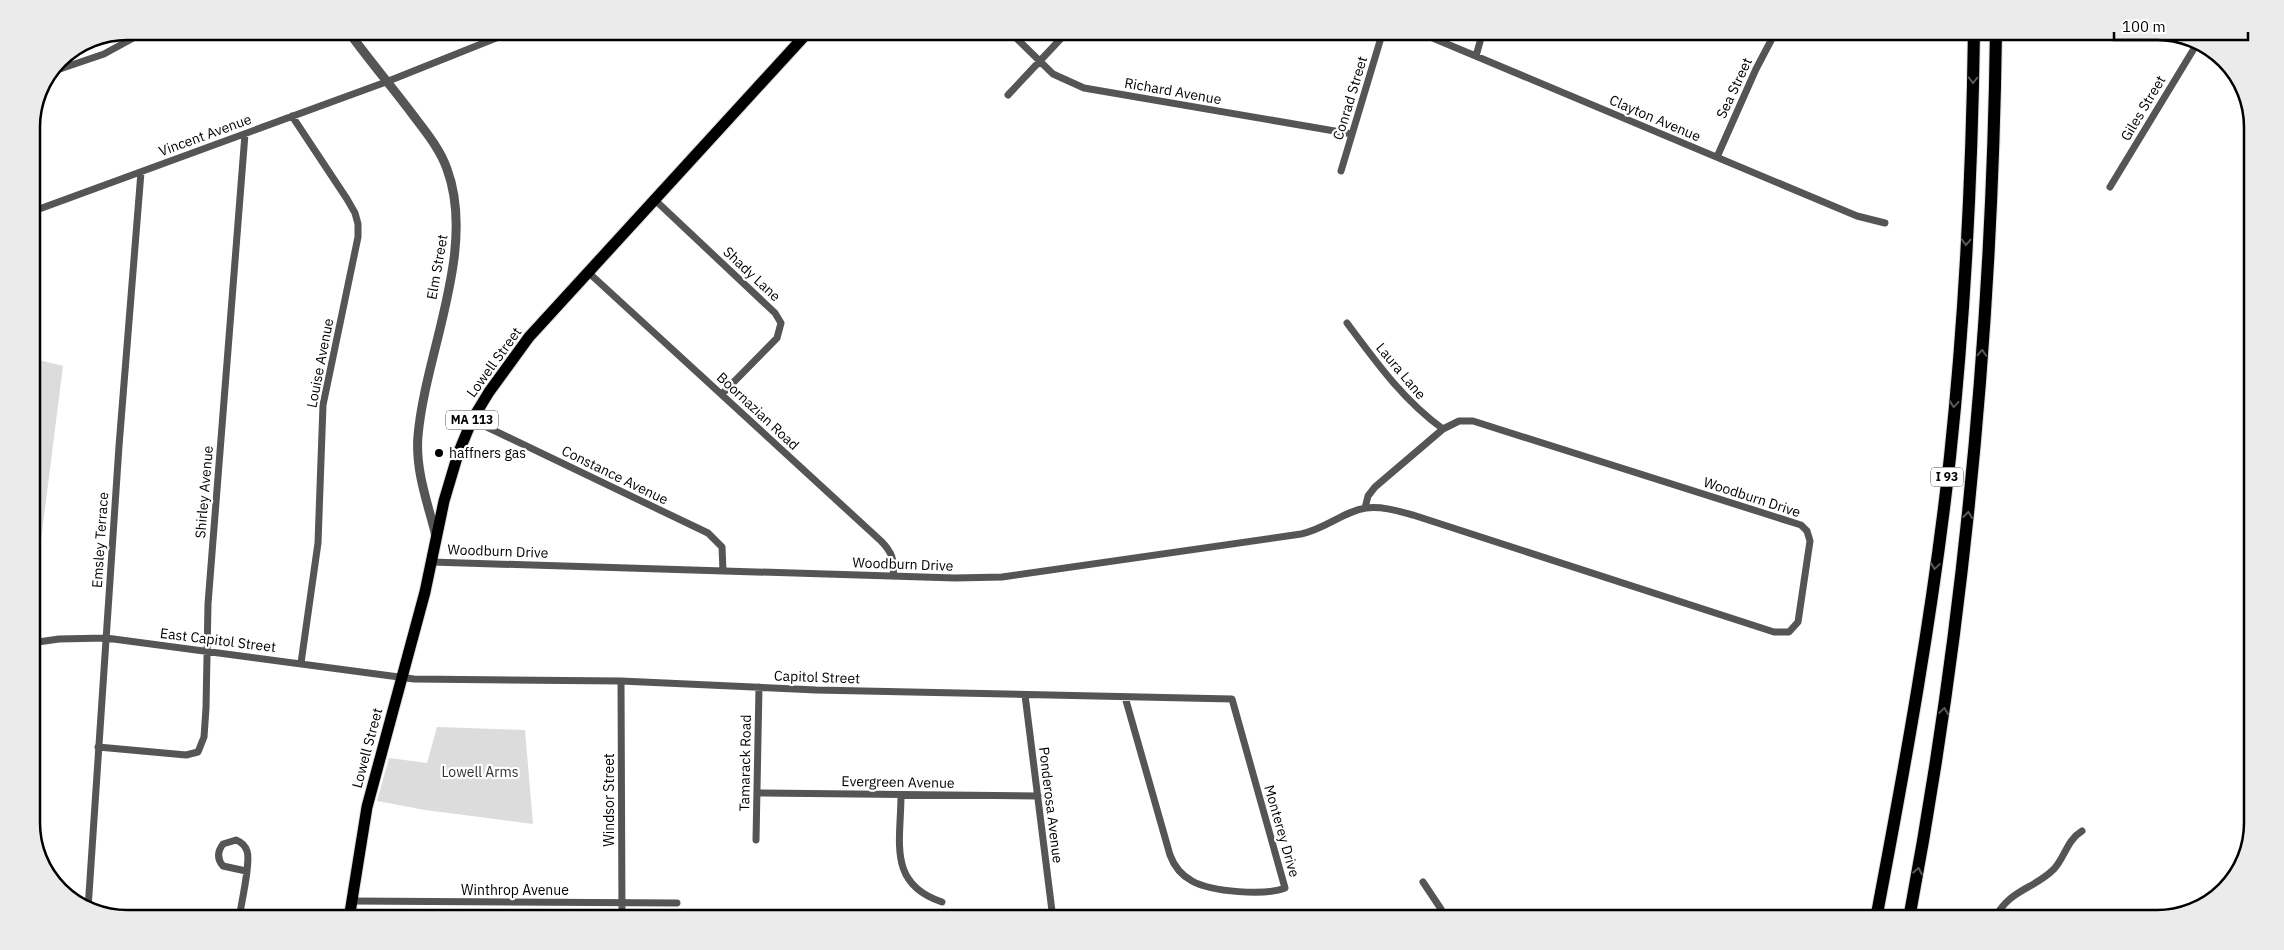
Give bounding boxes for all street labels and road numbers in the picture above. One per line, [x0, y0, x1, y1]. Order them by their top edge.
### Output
street label: Conrad Street [1329, 54, 1371, 142]
street label: Sea Street [1712, 55, 1756, 121]
street label: Giles Street [2116, 72, 2170, 144]
street label: Richard Avenue [1123, 74, 1223, 108]
street label: Clayton Avenue [1607, 91, 1704, 145]
street label: Vincent Avenue [156, 110, 254, 160]
street label: Elm Street [422, 233, 452, 301]
street label: Shady Lane [719, 243, 785, 305]
street label: Louise Avenue [303, 316, 338, 409]
street label: Lowell Street [463, 323, 526, 401]
street label: Laura Lane [1372, 339, 1430, 403]
street label: Boornazian Road [713, 368, 803, 454]
road number: MA 113 [446, 410, 498, 430]
street label: Constance Avenue [559, 441, 671, 509]
street label: Shirley Avenue [191, 444, 217, 539]
road number: I 93 [1931, 468, 1963, 487]
street label: Woodburn Drive [1701, 473, 1803, 521]
street label: Emsley Terrace [88, 491, 112, 589]
street label: Woodburn Drive [447, 540, 549, 562]
street label: Woodburn Drive [852, 553, 954, 575]
street label: East Capitol Street [159, 624, 277, 656]
street label: Capitol Street [774, 667, 860, 687]
street label: Lowell Street [348, 706, 386, 790]
street label: Tamarack Road [735, 715, 755, 811]
street label: Ponderosa Avenue [1035, 746, 1067, 864]
street label: Windsor Street [600, 753, 618, 847]
street label: Evergreen Avenue [841, 772, 955, 792]
street label: Monterey Drive [1260, 783, 1304, 880]
street label: Winthrop Avenue [461, 881, 569, 899]

